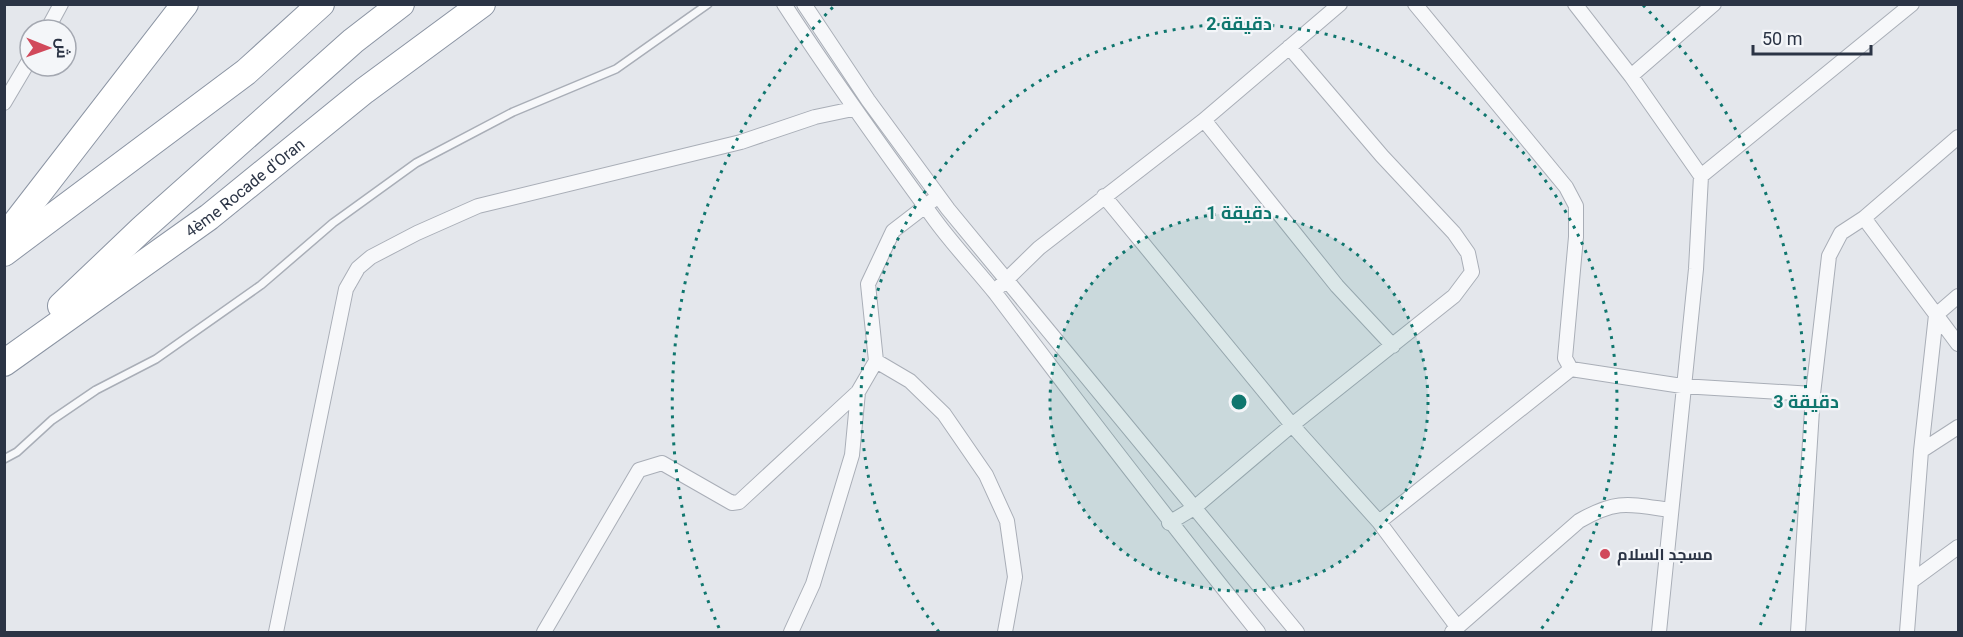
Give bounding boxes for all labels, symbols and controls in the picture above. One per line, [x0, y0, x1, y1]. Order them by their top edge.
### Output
text: 2 دقيقة [1206, 13, 1272, 34]
north arrow [18, 18, 78, 78]
scale bar [1753, 18, 1872, 56]
text: 50 m [1762, 28, 1802, 49]
text: ش [53, 38, 72, 59]
street label: 4ème Rocade d'Oran [182, 134, 308, 241]
text: 1 دقيقة [1206, 202, 1272, 223]
text: 3 دقيقة [1773, 391, 1839, 412]
centre of rings [1229, 392, 1249, 412]
place label: مسجد السلام [1617, 545, 1713, 566]
marker: مسجد السلام [1598, 547, 1612, 561]

